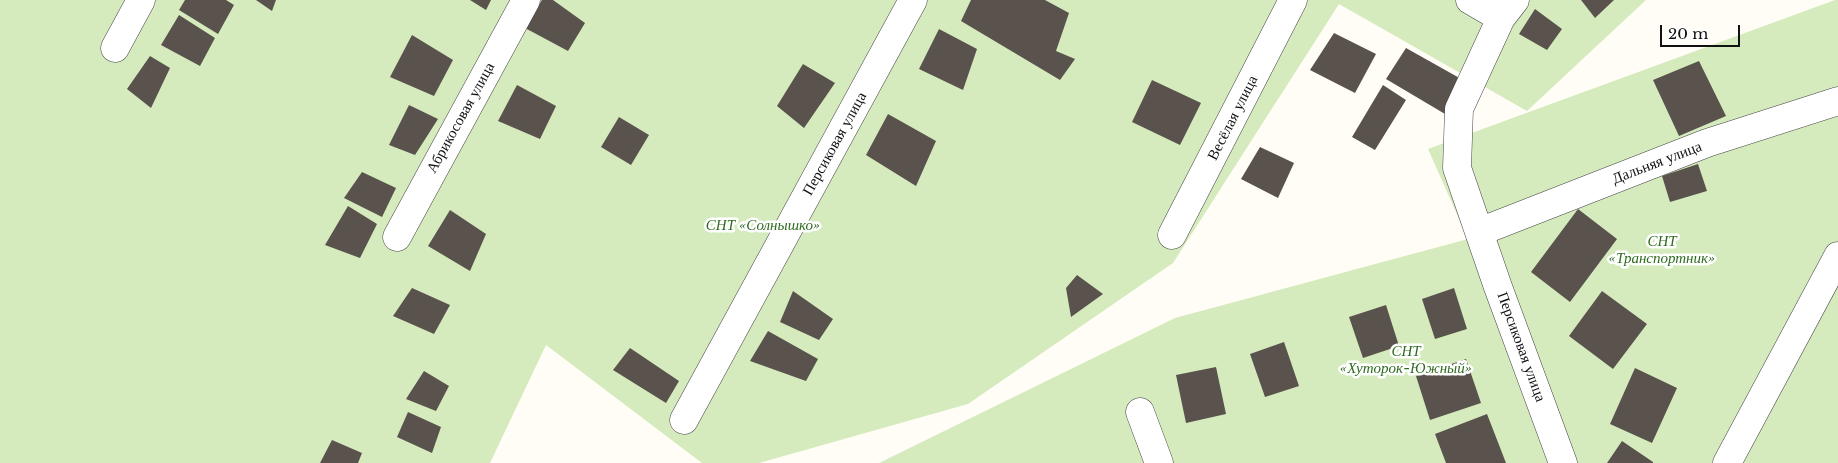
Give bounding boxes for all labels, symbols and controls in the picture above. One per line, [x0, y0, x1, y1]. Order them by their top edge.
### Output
scale bar [1663, 15, 1743, 47]
text: 20 m [1668, 24, 1708, 43]
street label: Абрикосовая улица [423, 60, 499, 176]
street label: Весёлая улица [1204, 73, 1262, 163]
street label: Персиковая улица [799, 89, 871, 199]
street label: Дальняя улица [1610, 138, 1704, 188]
park label: СНТ «Солнышко» [706, 217, 820, 235]
park label: СНТ «Транспортник» [1609, 233, 1715, 268]
street label: Персиковая улица [1493, 290, 1549, 404]
park label: СНТ «Хуторок-Южный» [1340, 343, 1472, 378]

